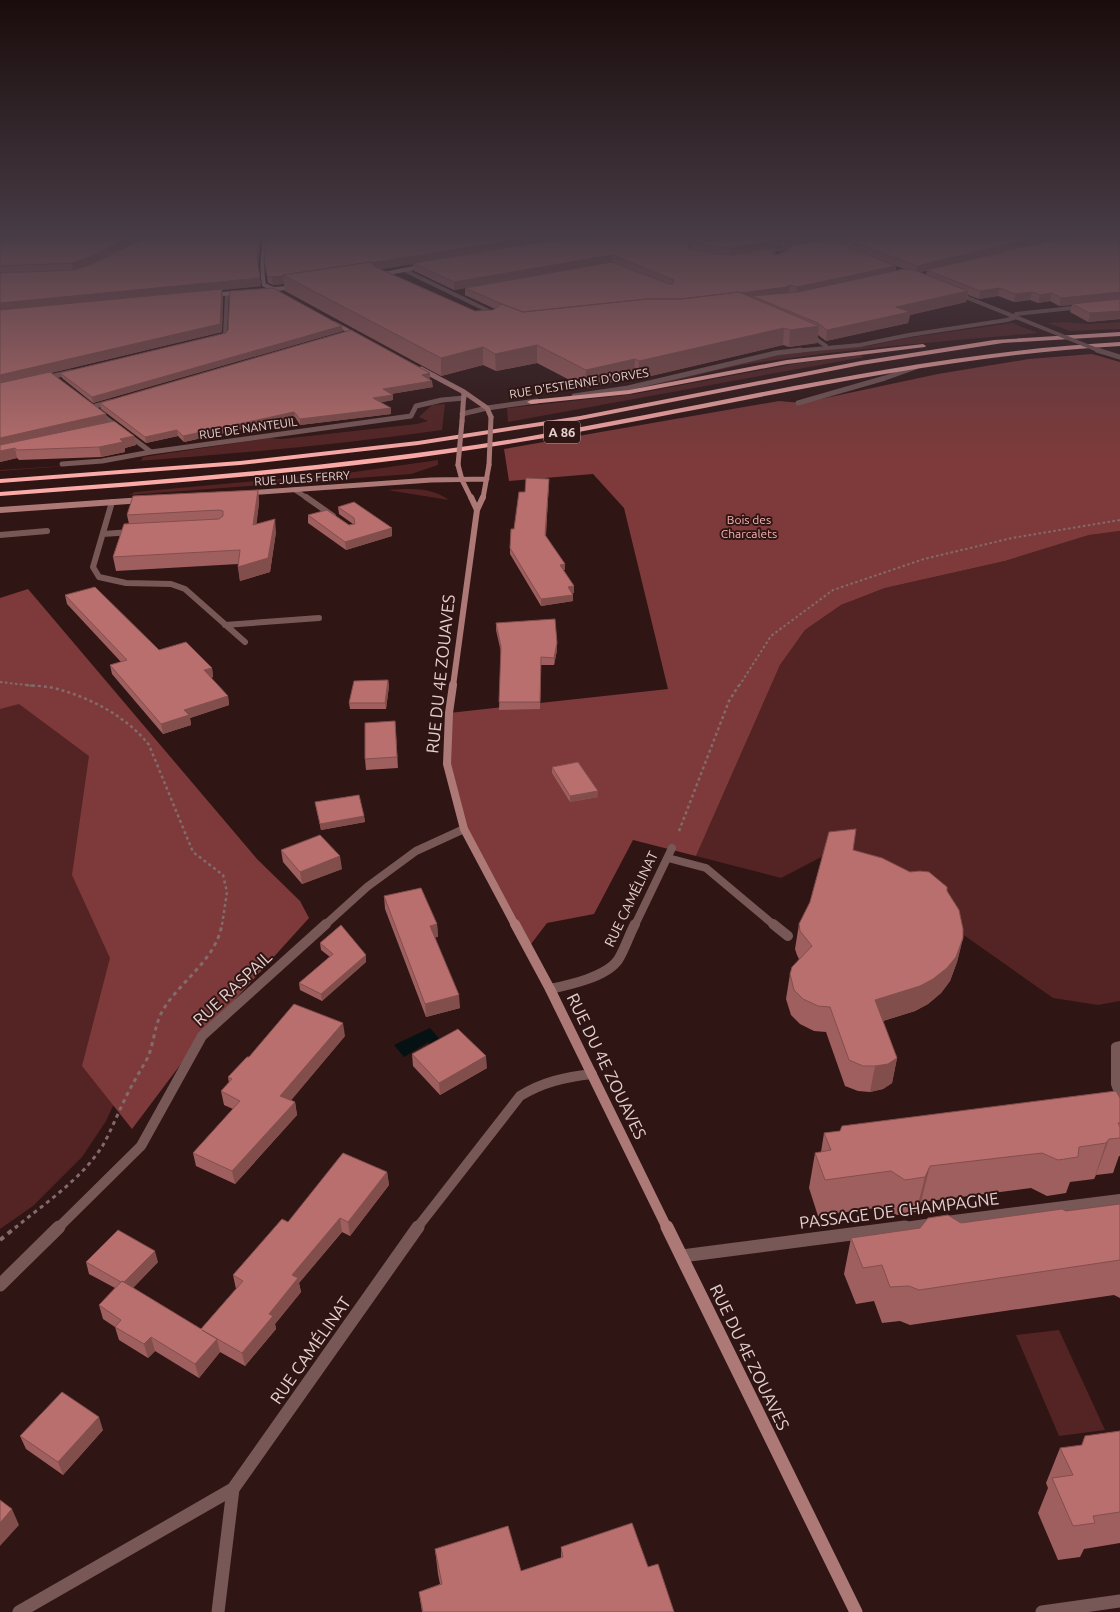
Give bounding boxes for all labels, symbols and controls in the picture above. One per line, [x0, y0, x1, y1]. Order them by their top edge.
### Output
street label: RUE D'ESTIENNE D'ORVES [508, 366, 650, 400]
street label: RUE DE NANTEUIL [198, 415, 298, 441]
road number: A 86 [544, 421, 580, 443]
street label: RUE JULES FERRY [254, 468, 350, 488]
park label: Bois des Charcalets [721, 513, 777, 540]
street label: RUE DU 4E ZOUAVES [422, 594, 458, 754]
street label: RUE CAMÉLINAT [600, 848, 661, 949]
street label: RUE RASPAIL [189, 947, 275, 1029]
street label: RUE DU 4E ZOUAVES [563, 990, 651, 1142]
street label: PASSAGE DE CHAMPAGNE [798, 1188, 1000, 1232]
street label: RUE DU 4E ZOUAVES [706, 1281, 794, 1433]
street label: RUE CAMÉLINAT [265, 1292, 354, 1407]

